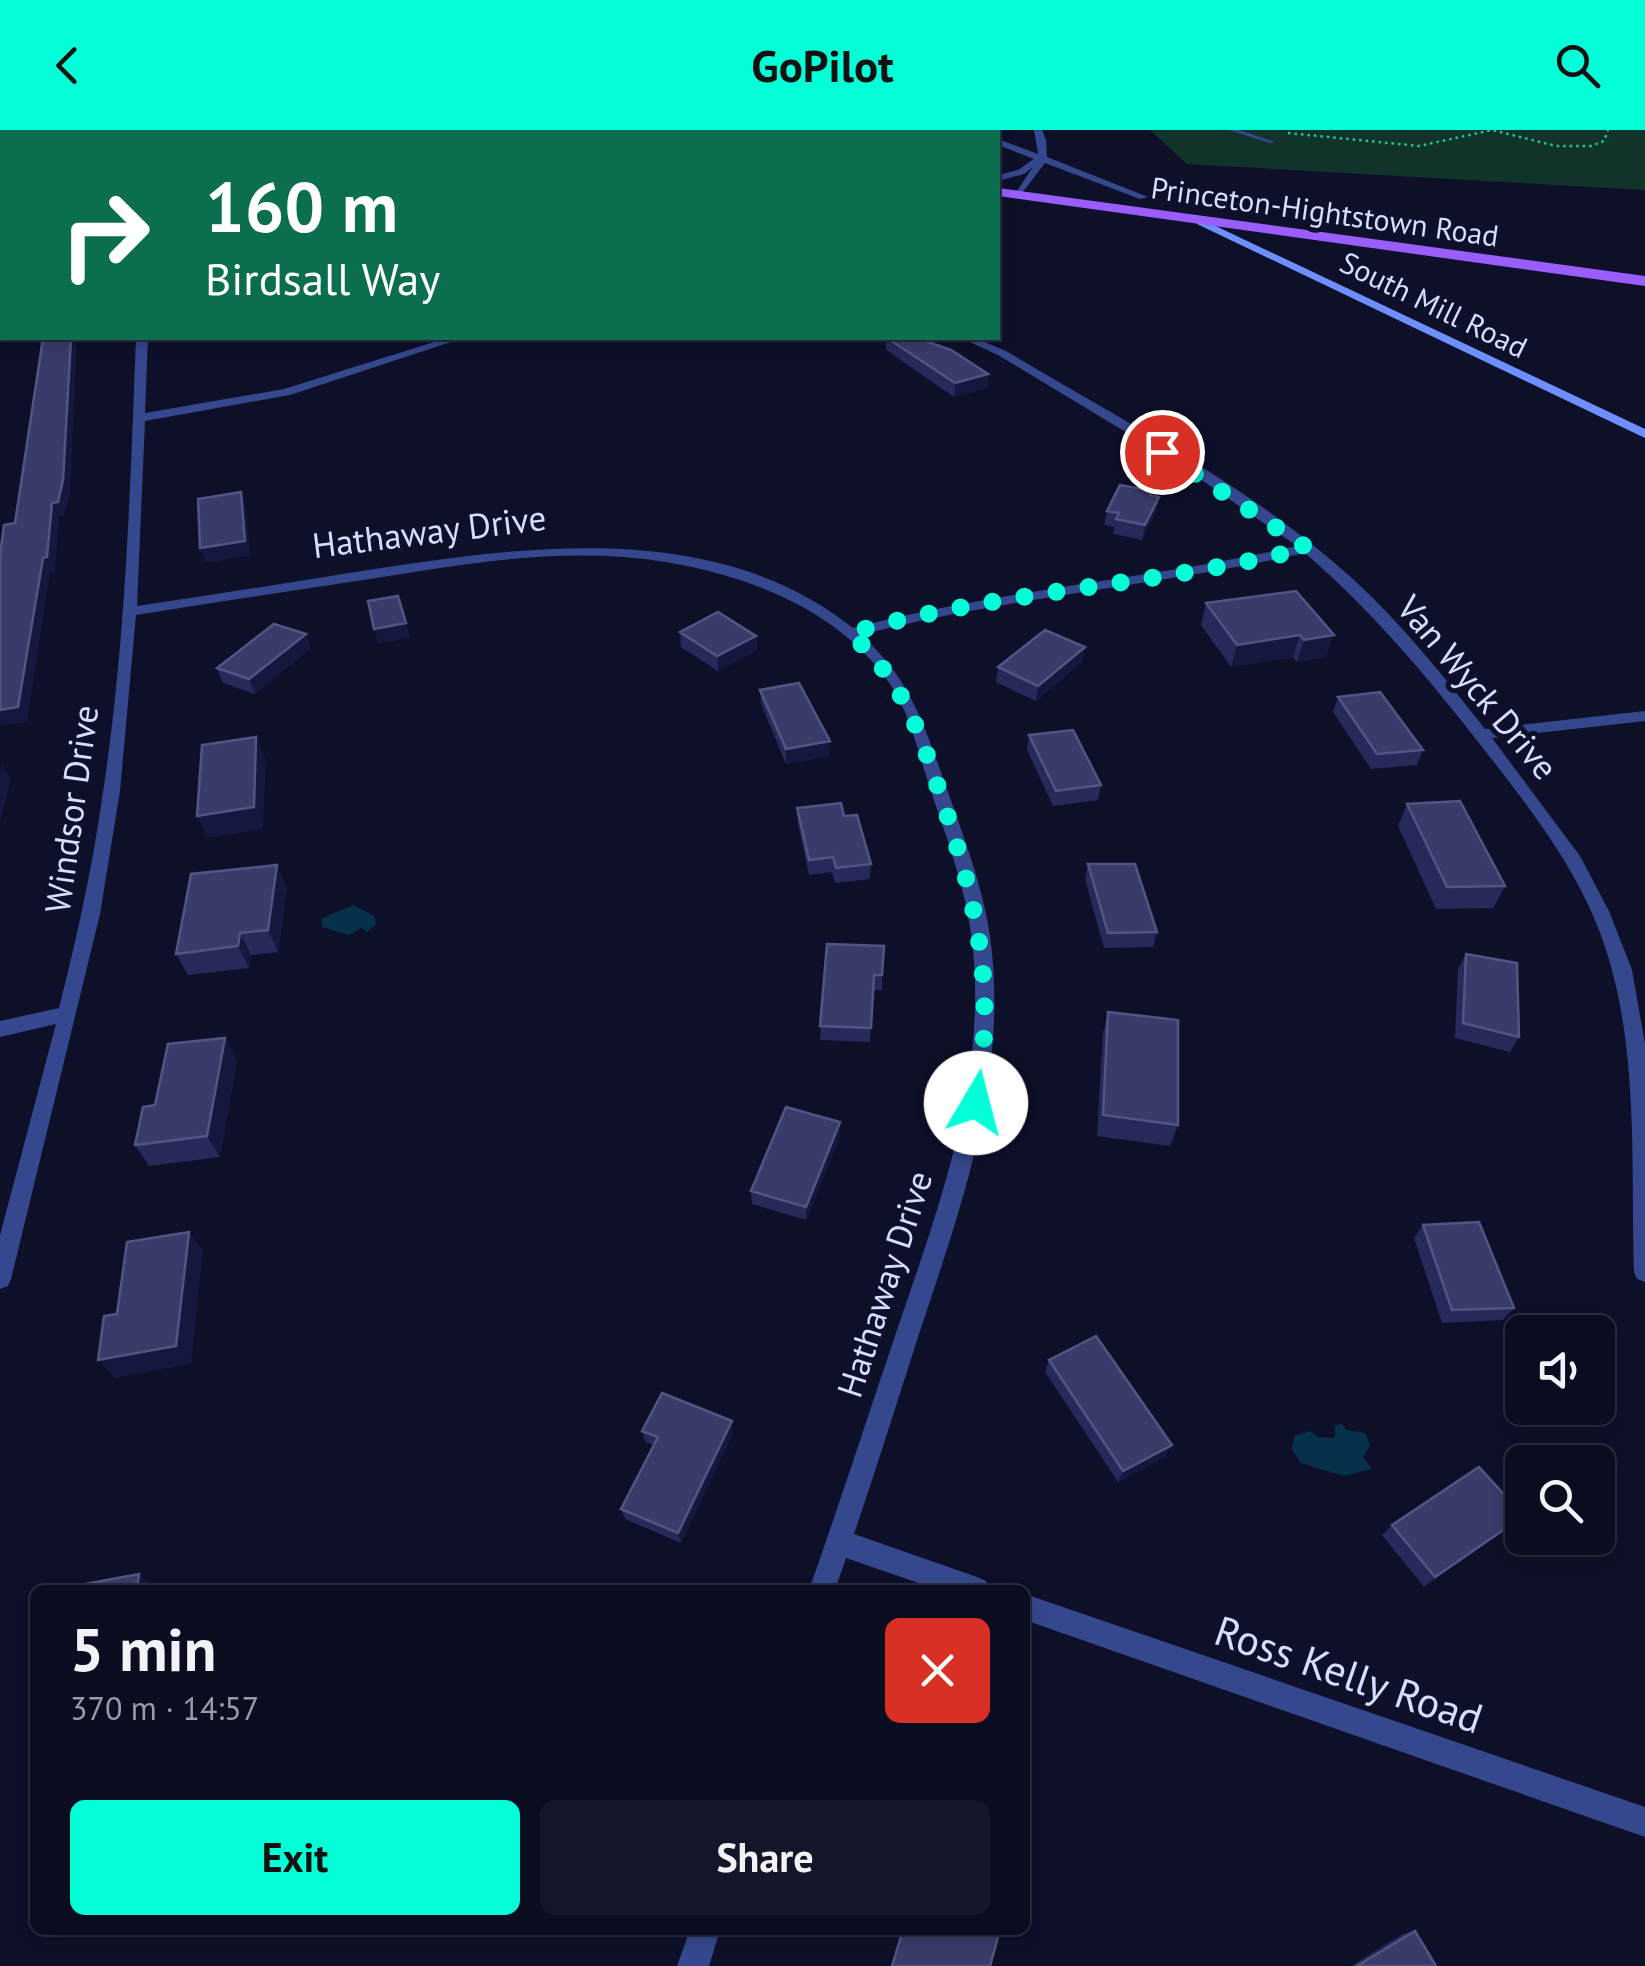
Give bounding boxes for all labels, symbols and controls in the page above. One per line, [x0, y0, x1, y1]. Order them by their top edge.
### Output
text: GoPilot [751, 36, 894, 94]
icon: back [40, 38, 95, 93]
icon: search [1550, 38, 1605, 93]
text: 160 m [205, 161, 398, 251]
street label: Princeton-Hightstown Road [1149, 167, 1501, 255]
icon: right [40, 170, 170, 300]
street label: South Mill Road [1334, 242, 1534, 366]
text: Birdsall Way [205, 249, 440, 307]
pin [1120, 410, 1205, 495]
icon: arrive [1135, 425, 1190, 480]
street label: Hathaway Drive [309, 494, 549, 568]
street label: Van Wyck Drive [1387, 585, 1569, 789]
street label: Windsor Drive [34, 702, 108, 916]
position arrow [924, 1051, 1028, 1155]
street label: Hathaway Drive [826, 1165, 942, 1403]
map controls [1505, 1315, 1615, 1555]
button: sound [1505, 1315, 1615, 1425]
button: search [1505, 1445, 1615, 1555]
street label: Ross Kelly Road [1208, 1602, 1490, 1746]
text: 5 min [70, 1610, 216, 1688]
button: close [885, 1618, 990, 1723]
text: 370 m · 14:57 [70, 1687, 259, 1729]
button: Exit [70, 1800, 520, 1915]
button: Share [540, 1800, 990, 1915]

